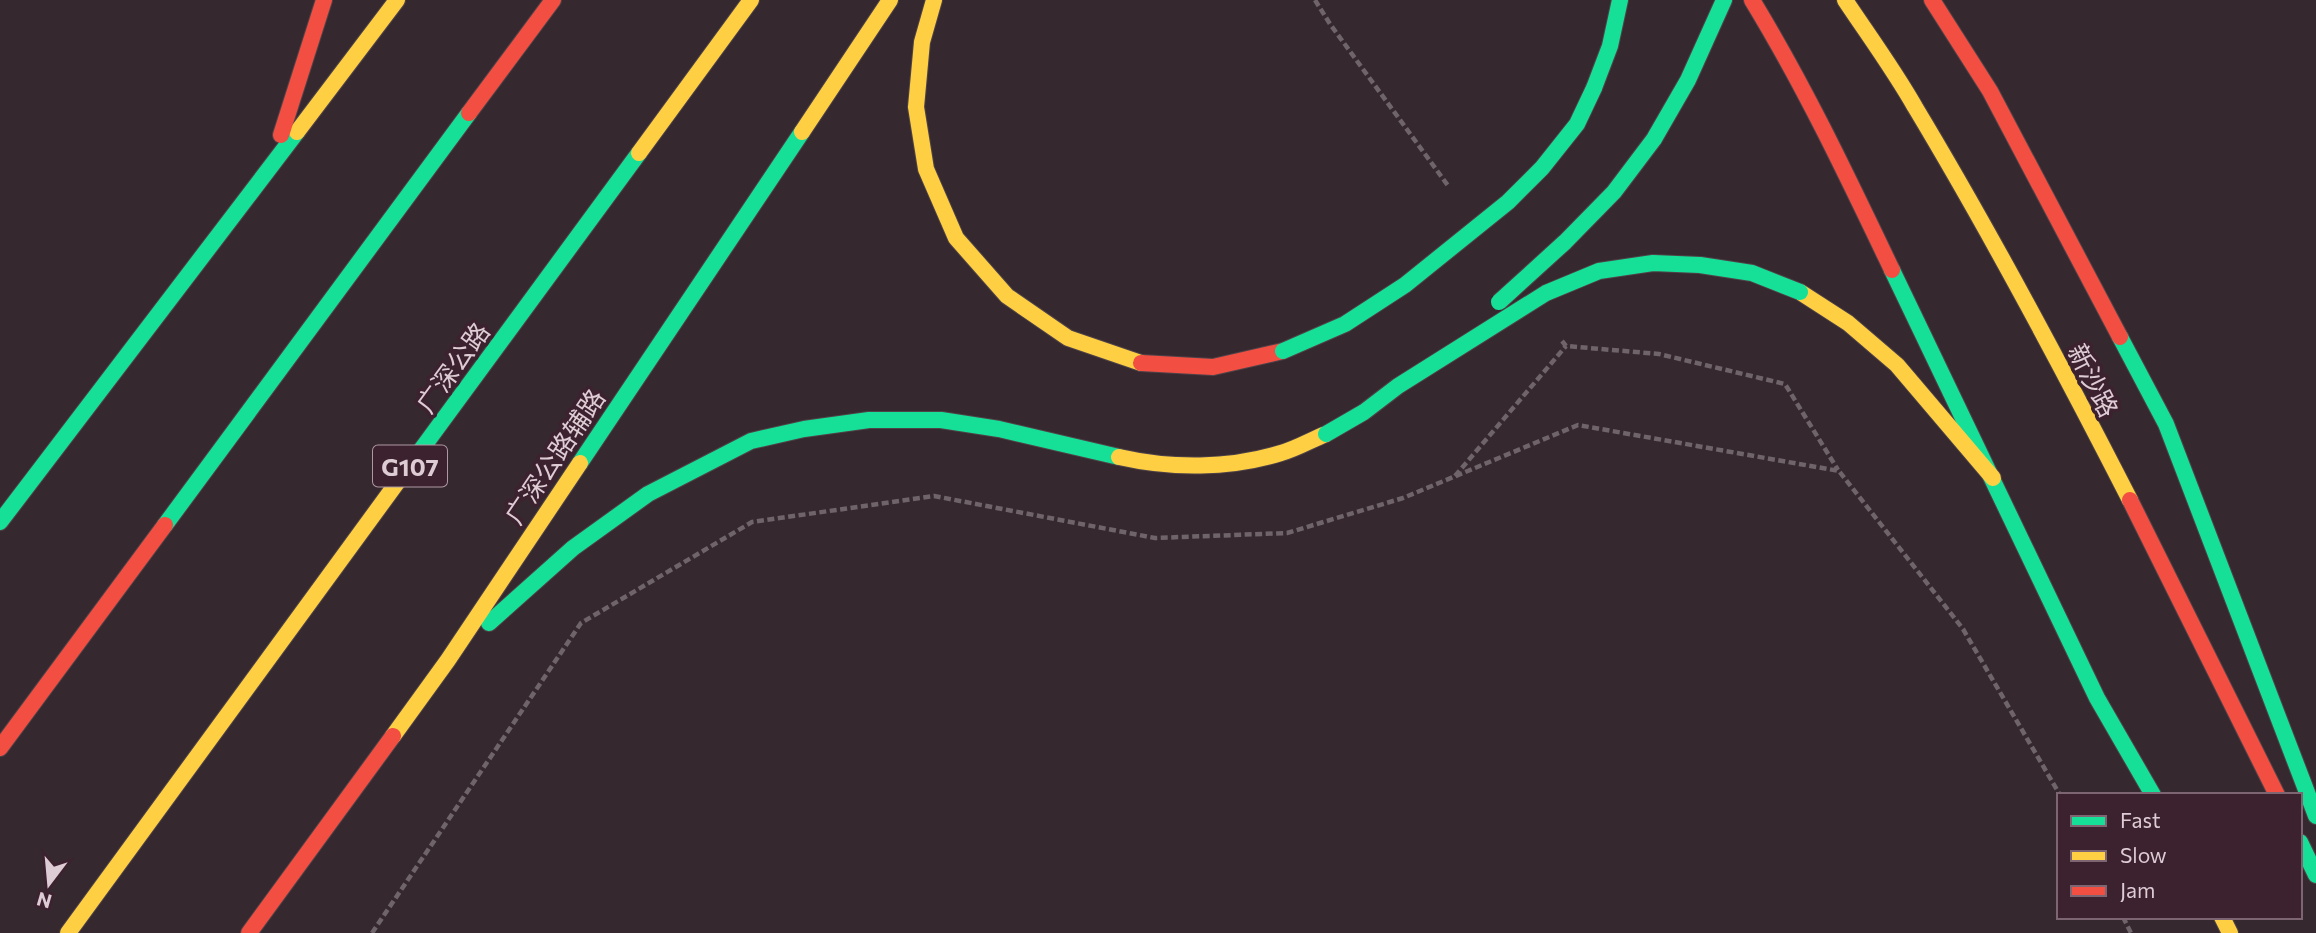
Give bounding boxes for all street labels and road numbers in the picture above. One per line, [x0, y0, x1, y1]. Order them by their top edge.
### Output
street label: 广深公路 [409, 316, 495, 418]
street label: 新沙路 [2062, 338, 2126, 422]
street label: 广深公路辅路 [498, 383, 610, 529]
road number: G107 [373, 446, 447, 486]

